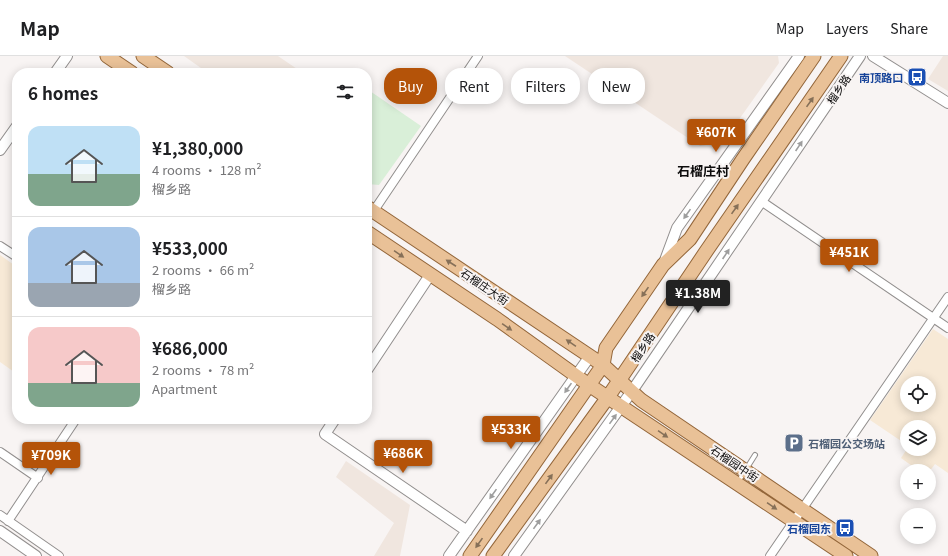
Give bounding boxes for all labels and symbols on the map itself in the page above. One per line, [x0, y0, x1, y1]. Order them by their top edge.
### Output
bus stop icon: 南顶路口 [906, 66, 928, 88]
place label: 南顶路口 [859, 69, 903, 85]
street label: 榴乡路 [822, 71, 854, 107]
one-way arrow [806, 97, 814, 107]
pin: ¥607K [688, 119, 744, 153]
one-way arrow [795, 141, 803, 151]
district label: 石榴庄村 [677, 161, 729, 180]
one-way arrow [731, 203, 739, 214]
one-way arrow [683, 208, 691, 219]
pin: ¥451K [821, 239, 877, 273]
one-way arrow [722, 248, 729, 259]
one-way arrow [394, 250, 405, 258]
one-way arrow [446, 259, 456, 267]
street label: 石榴庄大街 [458, 264, 512, 308]
pin: ¥1.38M [665, 280, 731, 314]
one-way arrow [641, 287, 649, 297]
one-way arrow [502, 323, 512, 331]
street label: 榴乡路 [626, 329, 658, 365]
one-way arrow [566, 339, 576, 347]
one-way arrow [564, 383, 572, 393]
one-way arrow [608, 413, 617, 424]
pin: ¥533K [483, 416, 539, 450]
one-way arrow [658, 430, 669, 438]
parking icon: 石榴园公交场站 [783, 432, 805, 454]
place label: 石榴园公交场站 [808, 435, 885, 451]
pin: ¥686K [375, 440, 431, 474]
street label: 石榴园中街 [708, 441, 762, 485]
pin: ¥709K [23, 442, 79, 476]
one-way arrow [544, 474, 552, 484]
one-way arrow [489, 489, 497, 499]
one-way arrow [766, 502, 777, 510]
bus stop icon: 石榴园东 [834, 517, 856, 539]
one-way arrow [533, 519, 541, 530]
place label: 石榴园东 [787, 520, 831, 536]
one-way arrow [475, 538, 483, 548]

